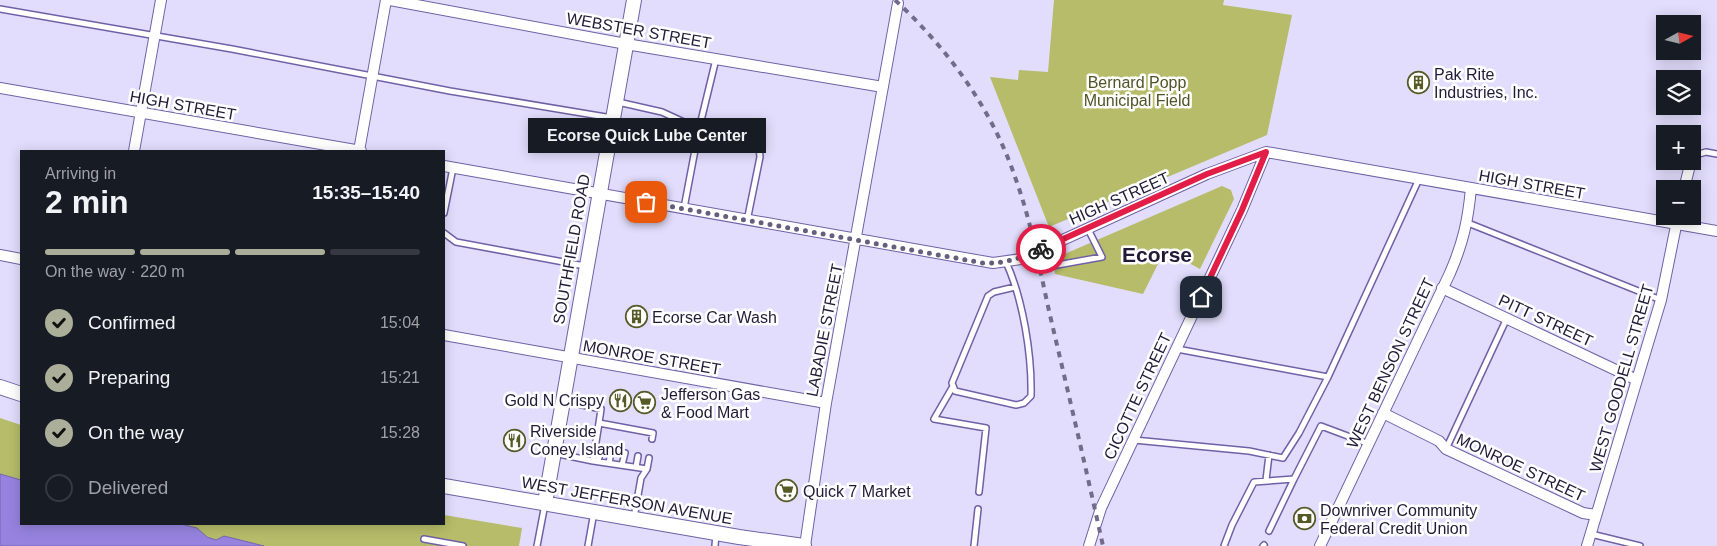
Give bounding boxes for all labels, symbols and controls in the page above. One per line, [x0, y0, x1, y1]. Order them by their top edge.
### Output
street label: WEBSTER STREET [565, 9, 713, 52]
north arrow [1656, 15, 1701, 60]
map controls [1656, 15, 1701, 225]
place label: Pak Rite Industries, Inc. [1434, 66, 1538, 101]
button: layers [1656, 70, 1701, 115]
building icon: Pak Rite Industries, Inc. [1406, 71, 1430, 95]
park label: Bernard Popp Municipal Field [1084, 74, 1190, 109]
street label: HIGH STREET [128, 88, 238, 123]
callout: Ecorse Quick Lube Center [527, 117, 765, 152]
button: + [1656, 125, 1701, 170]
text: Ecorse Quick Lube Center [547, 127, 747, 144]
text: Arriving in [45, 165, 116, 182]
street label: HIGH STREET [1477, 167, 1587, 202]
street label: HIGH STREET [1067, 169, 1172, 228]
street label: SOUTHFIELD ROAD [550, 173, 593, 325]
button: − [1656, 180, 1701, 225]
pin [625, 181, 667, 223]
text: 15:35–15:40 [312, 182, 420, 203]
text: 2 min [45, 184, 129, 220]
icon: bag [632, 188, 660, 216]
courier [1016, 224, 1066, 274]
icon: bike [1027, 235, 1055, 263]
district label: Ecorse [1122, 243, 1192, 266]
street label: LABADIE STREET [803, 262, 846, 398]
text: On the way · 220 m [45, 263, 185, 280]
street label: WEST BENSON STREET [1344, 275, 1437, 451]
pin [1180, 276, 1222, 318]
street label: WEST GOODELL STREET [1586, 282, 1657, 474]
icon: home [1187, 283, 1215, 311]
street label: PITT STREET [1496, 291, 1596, 350]
building icon: Ecorse Car Wash [624, 305, 648, 329]
icon: check [45, 309, 73, 337]
place label: Ecorse Car Wash [652, 309, 777, 326]
text: Confirmed [88, 312, 176, 333]
text: 15:04 [380, 314, 420, 331]
street label: CICOTTE STREET [1101, 330, 1174, 462]
street label: MONROE STREET [582, 337, 722, 378]
icon: check [45, 364, 73, 392]
text: Preparing [88, 367, 170, 388]
text: 15:21 [380, 369, 420, 386]
place label: Jefferson Gas & Food Mart [661, 386, 760, 421]
restaurant icon: Gold N Crispy [608, 388, 632, 412]
supermarket icon: Jefferson Gas & Food Mart [633, 391, 657, 415]
place label: Gold N Crispy [504, 392, 604, 409]
icon: check [45, 419, 73, 447]
text: On the way [88, 422, 184, 443]
place label: Riverside Coney Island [530, 423, 623, 458]
text: 15:28 [380, 424, 420, 441]
restaurant icon: Riverside Coney Island [502, 428, 526, 452]
street label: MONROE STREET [1454, 430, 1588, 505]
street label: WEST JEFFERSON AVENUE [520, 474, 734, 527]
text: Delivered [88, 477, 168, 498]
supermarket icon: Quick 7 Market [775, 479, 799, 503]
place label: Quick 7 Market [803, 483, 911, 500]
place label: Downriver Community Federal Credit Union [1320, 502, 1477, 537]
bank icon: Downriver Community Federal Credit Union [1292, 507, 1316, 531]

